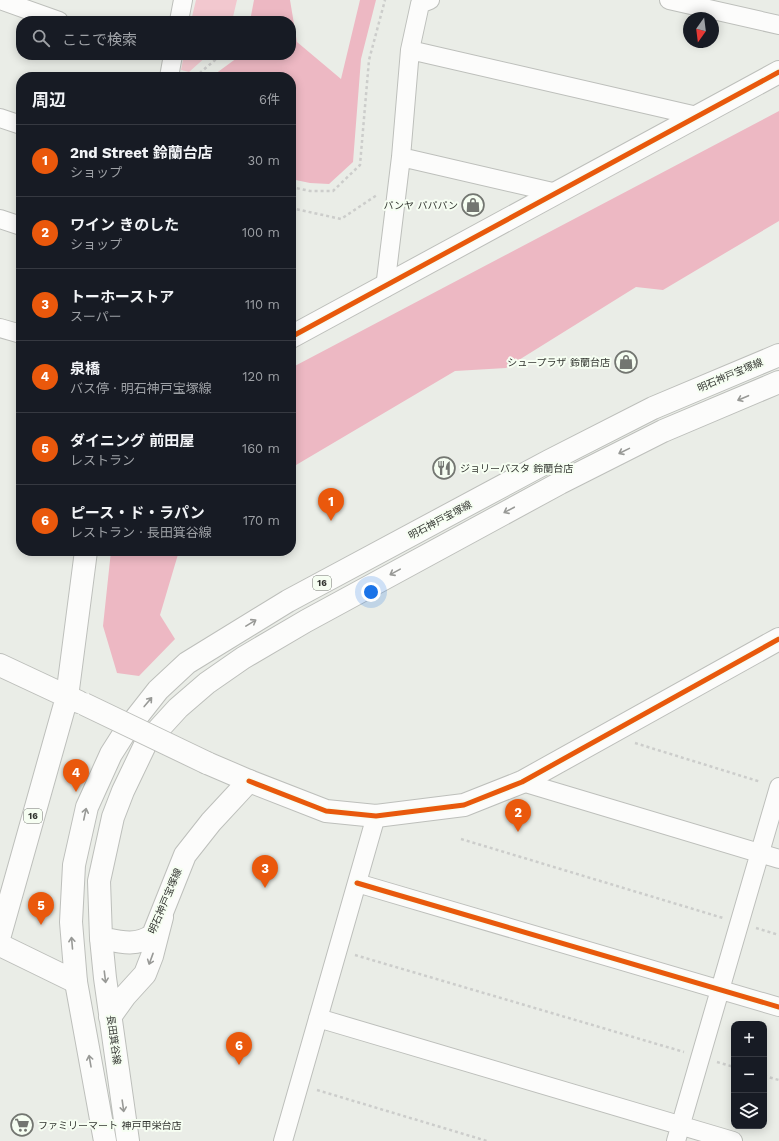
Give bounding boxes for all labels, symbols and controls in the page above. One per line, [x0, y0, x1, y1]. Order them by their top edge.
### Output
north arrow [683, 12, 719, 48]
search box [16, 16, 296, 60]
icon: search [30, 27, 52, 49]
text: ここで検索 [62, 31, 137, 49]
text: 周辺 [32, 90, 66, 110]
text: 6件 [259, 92, 280, 107]
text: 2nd Street 鈴蘭台店 [70, 144, 213, 162]
text: 1 [42, 153, 48, 168]
text: 30 m [248, 153, 280, 168]
text: ショップ [70, 165, 122, 180]
shop icon: パンヤ パパパン [460, 192, 486, 218]
place label: パンヤ パパパン [384, 200, 458, 211]
text: ワイン きのした [70, 216, 179, 234]
text: 2 [41, 225, 49, 240]
text: 100 m [242, 225, 280, 240]
text: ショップ [70, 237, 122, 252]
text: トーホーストア [70, 288, 174, 306]
text: 3 [41, 297, 49, 312]
text: 110 m [245, 297, 280, 312]
text: スーパー [70, 309, 122, 324]
shop icon: シュープラザ 鈴蘭台店 [613, 349, 639, 375]
street label: 明石神戸宝塚線 [696, 356, 764, 394]
place label: シュープラザ 鈴蘭台店 [507, 357, 610, 368]
text: 泉橋 [70, 360, 100, 378]
text: 4 [41, 369, 49, 384]
text: 120 m [242, 369, 280, 384]
text: バス停 · 明石神戸宝塚線 [70, 381, 212, 396]
one-way arrow [738, 394, 750, 402]
text: ダイニング 前田屋 [70, 432, 194, 450]
text: 5 [41, 441, 49, 456]
text: 160 m [242, 441, 280, 456]
one-way arrow [619, 447, 631, 455]
text: レストラン [70, 453, 135, 468]
restaurant icon: ジョリーパスタ 鈴蘭台店 [431, 455, 457, 481]
place label: ジョリーパスタ 鈴蘭台店 [460, 463, 573, 474]
pin: 1 [318, 488, 344, 521]
street label: 明石神戸宝塚線 [407, 499, 473, 541]
text: ピース・ド・ラパン [70, 504, 205, 522]
one-way arrow [503, 507, 515, 515]
text: 6 [41, 513, 49, 528]
text: 170 m [243, 513, 280, 528]
text: レストラン · 長田箕谷線 [70, 525, 212, 540]
one-way arrow [389, 569, 401, 577]
road number: 16 [313, 576, 331, 590]
your location [361, 582, 381, 602]
one-way arrow [245, 619, 257, 627]
one-way arrow [144, 697, 153, 707]
pin: 4 [63, 759, 89, 792]
pin: 2 [505, 799, 531, 832]
one-way arrow [82, 808, 90, 821]
road number: 16 [24, 809, 42, 823]
pin: 3 [252, 855, 278, 888]
street label: 明石神戸宝塚線 [146, 867, 184, 935]
pin: 5 [28, 892, 54, 925]
one-way arrow [69, 937, 76, 950]
one-way arrow [146, 953, 154, 965]
one-way arrow [101, 970, 109, 983]
street label: 長田箕谷線 [105, 1014, 123, 1066]
map controls [731, 1021, 767, 1129]
button: + [731, 1021, 767, 1057]
pin: 6 [226, 1032, 252, 1065]
one-way arrow [86, 1055, 94, 1068]
button: − [731, 1057, 767, 1093]
button: layers [731, 1093, 767, 1129]
one-way arrow [119, 1099, 127, 1112]
supermarket icon: ファミリーマート 神戸甲栄台店 [9, 1112, 35, 1138]
place label: ファミリーマート 神戸甲栄台店 [38, 1120, 181, 1131]

